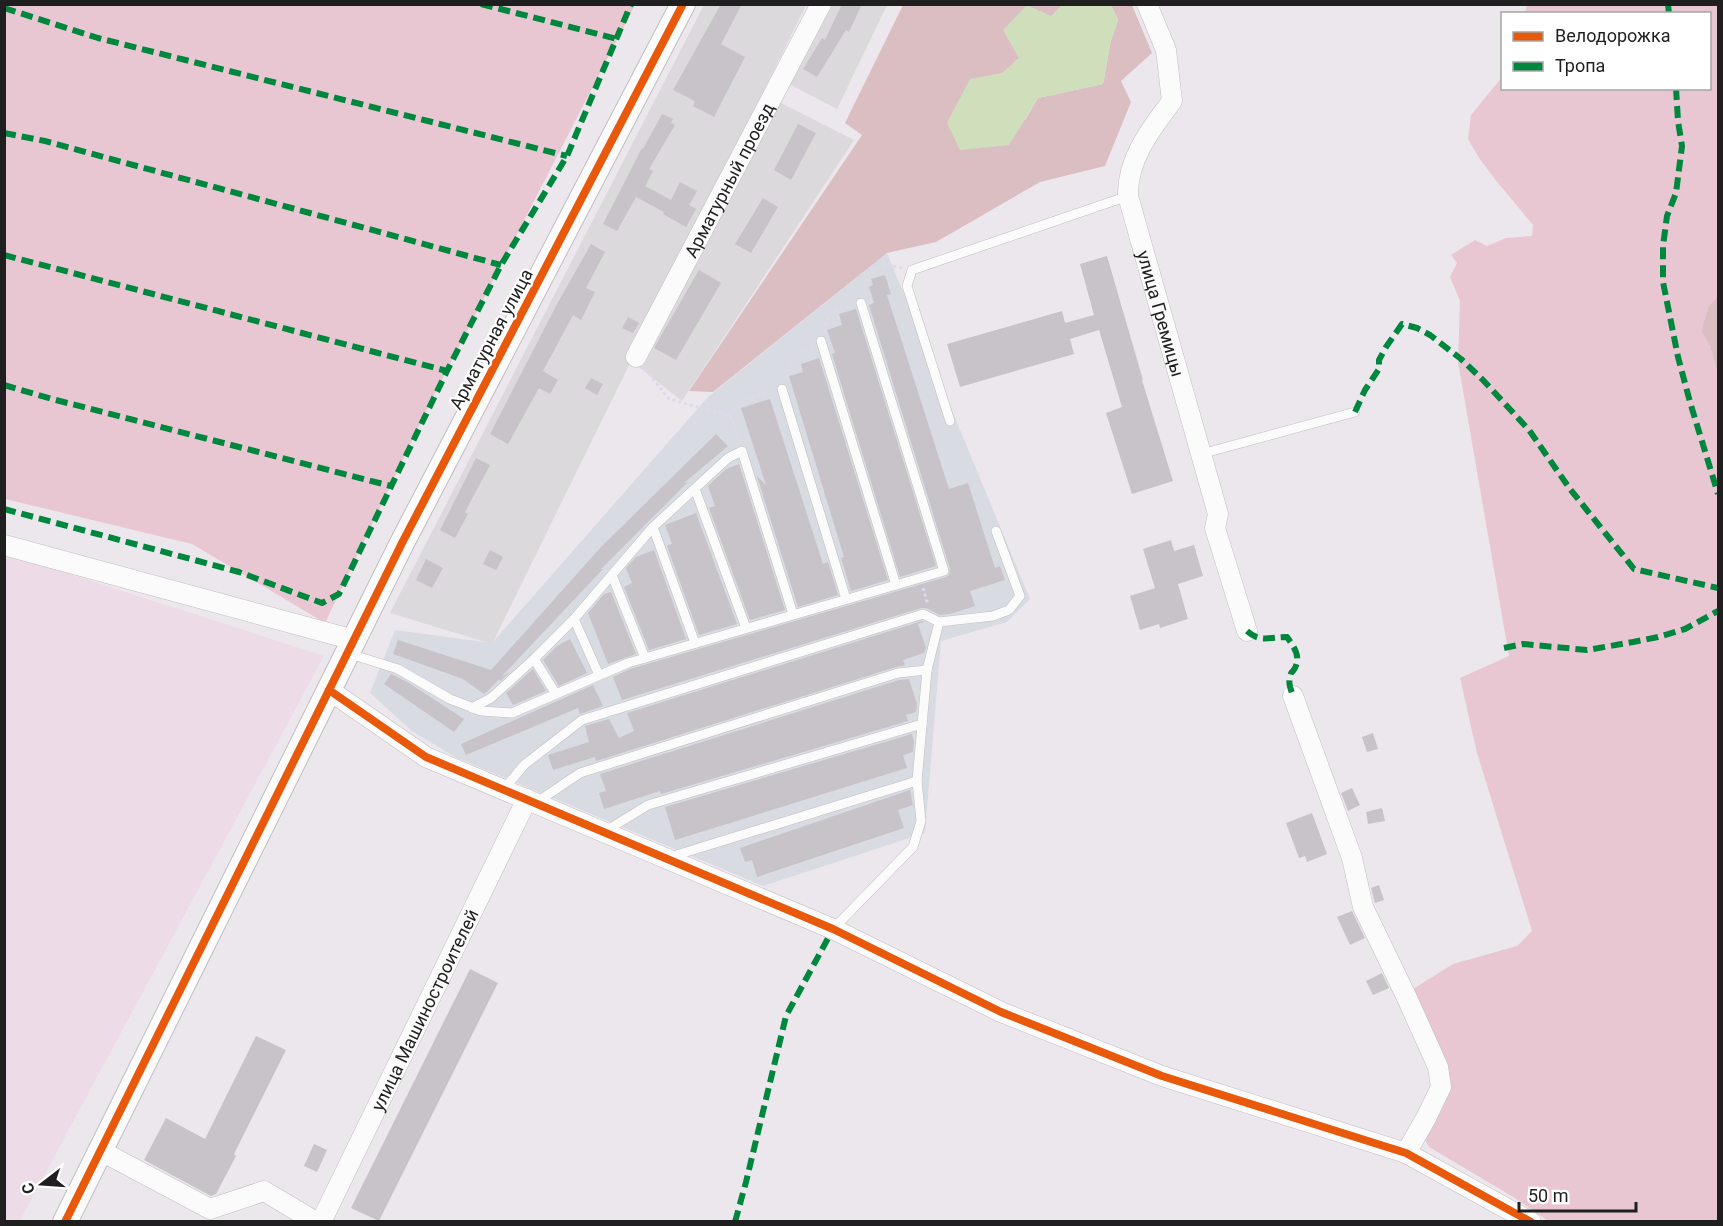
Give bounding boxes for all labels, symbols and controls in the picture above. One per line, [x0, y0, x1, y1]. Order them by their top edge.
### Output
legend [1501, 12, 1711, 90]
text: Велодорожка [1555, 25, 1670, 46]
text: Тропа [1555, 55, 1605, 76]
street label: Арматурный проезд [680, 99, 778, 261]
street label: улица Гремицы [1133, 248, 1189, 379]
street label: Арматурная улица [445, 265, 537, 413]
street label: улица Машиностроителей [366, 906, 482, 1114]
north arrow [12, 1154, 72, 1214]
scale bar [1519, 1175, 1636, 1213]
text: С [18, 1180, 39, 1196]
text: 50 m [1528, 1185, 1568, 1206]

